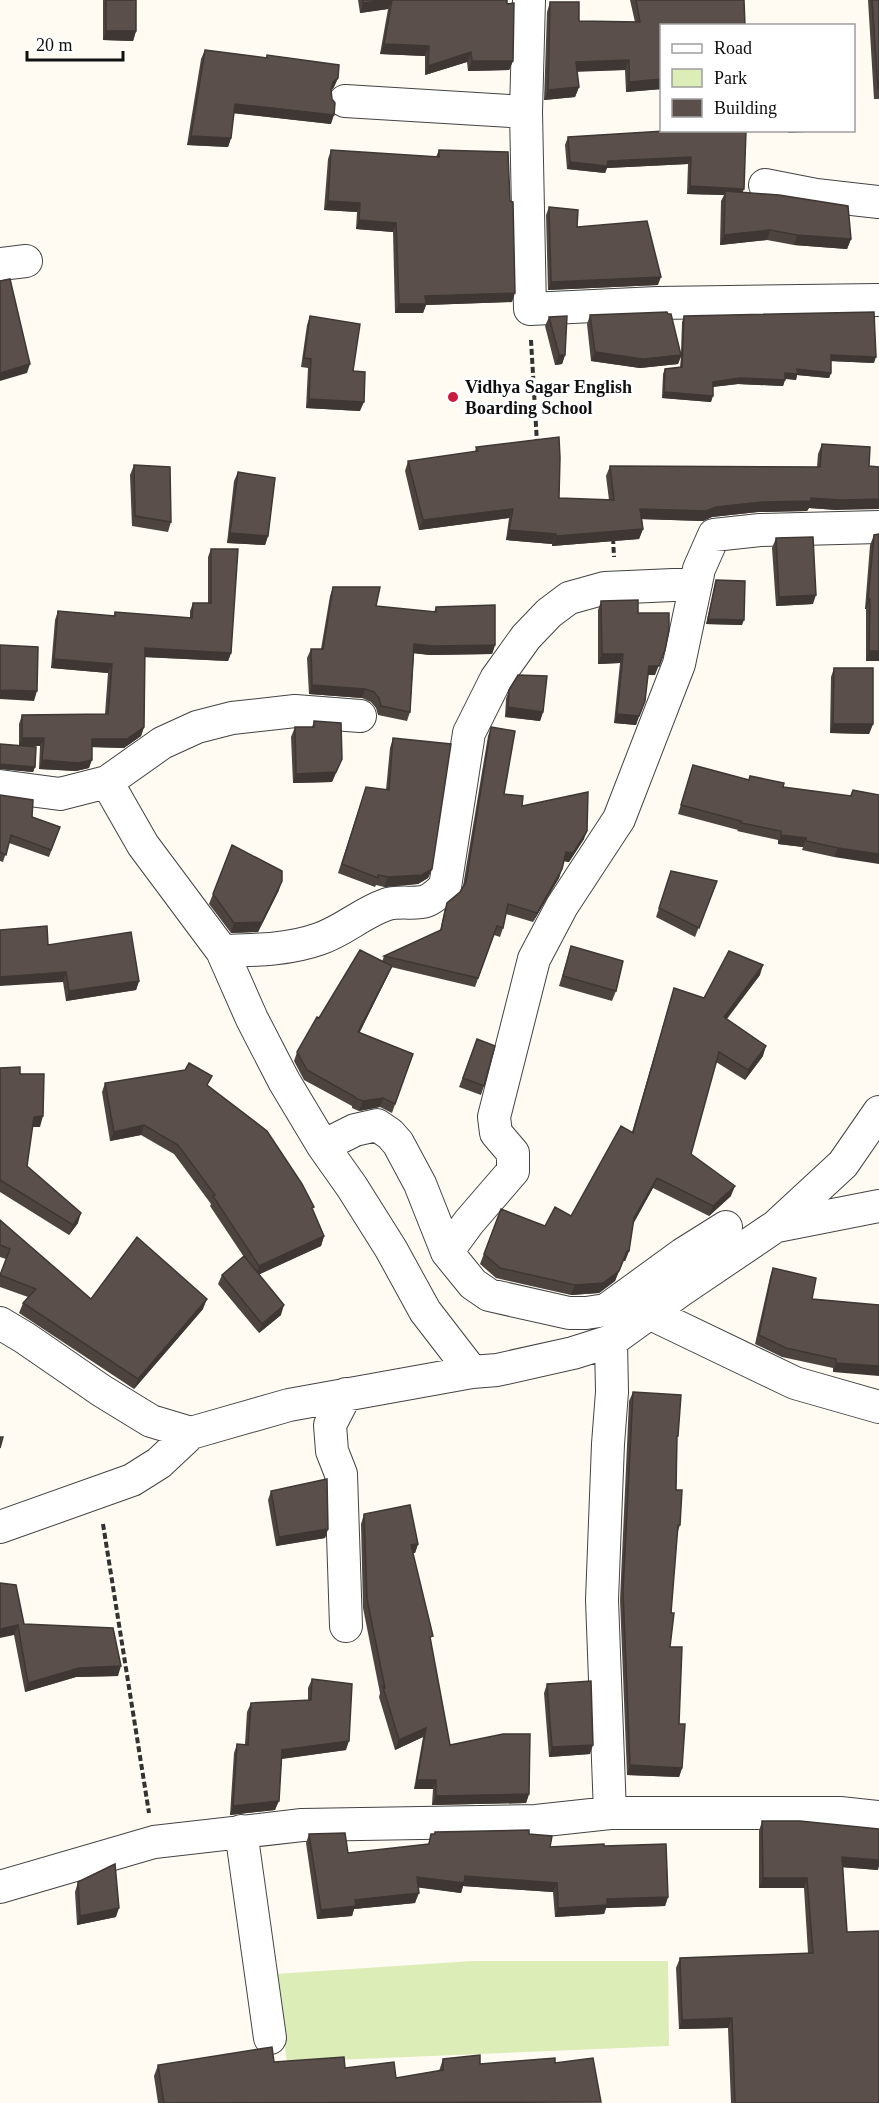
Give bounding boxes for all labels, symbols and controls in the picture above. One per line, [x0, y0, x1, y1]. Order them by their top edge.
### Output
scale bar [27, 24, 123, 62]
legend [660, 24, 855, 132]
text: 20 m [36, 35, 73, 55]
text: Road [714, 38, 752, 58]
text: Park [714, 68, 747, 88]
text: Building [714, 98, 777, 118]
place label: Vidhya Sagar English Boarding School [465, 377, 632, 418]
marker: Vidhya Sagar English Boarding School [446, 390, 460, 404]

